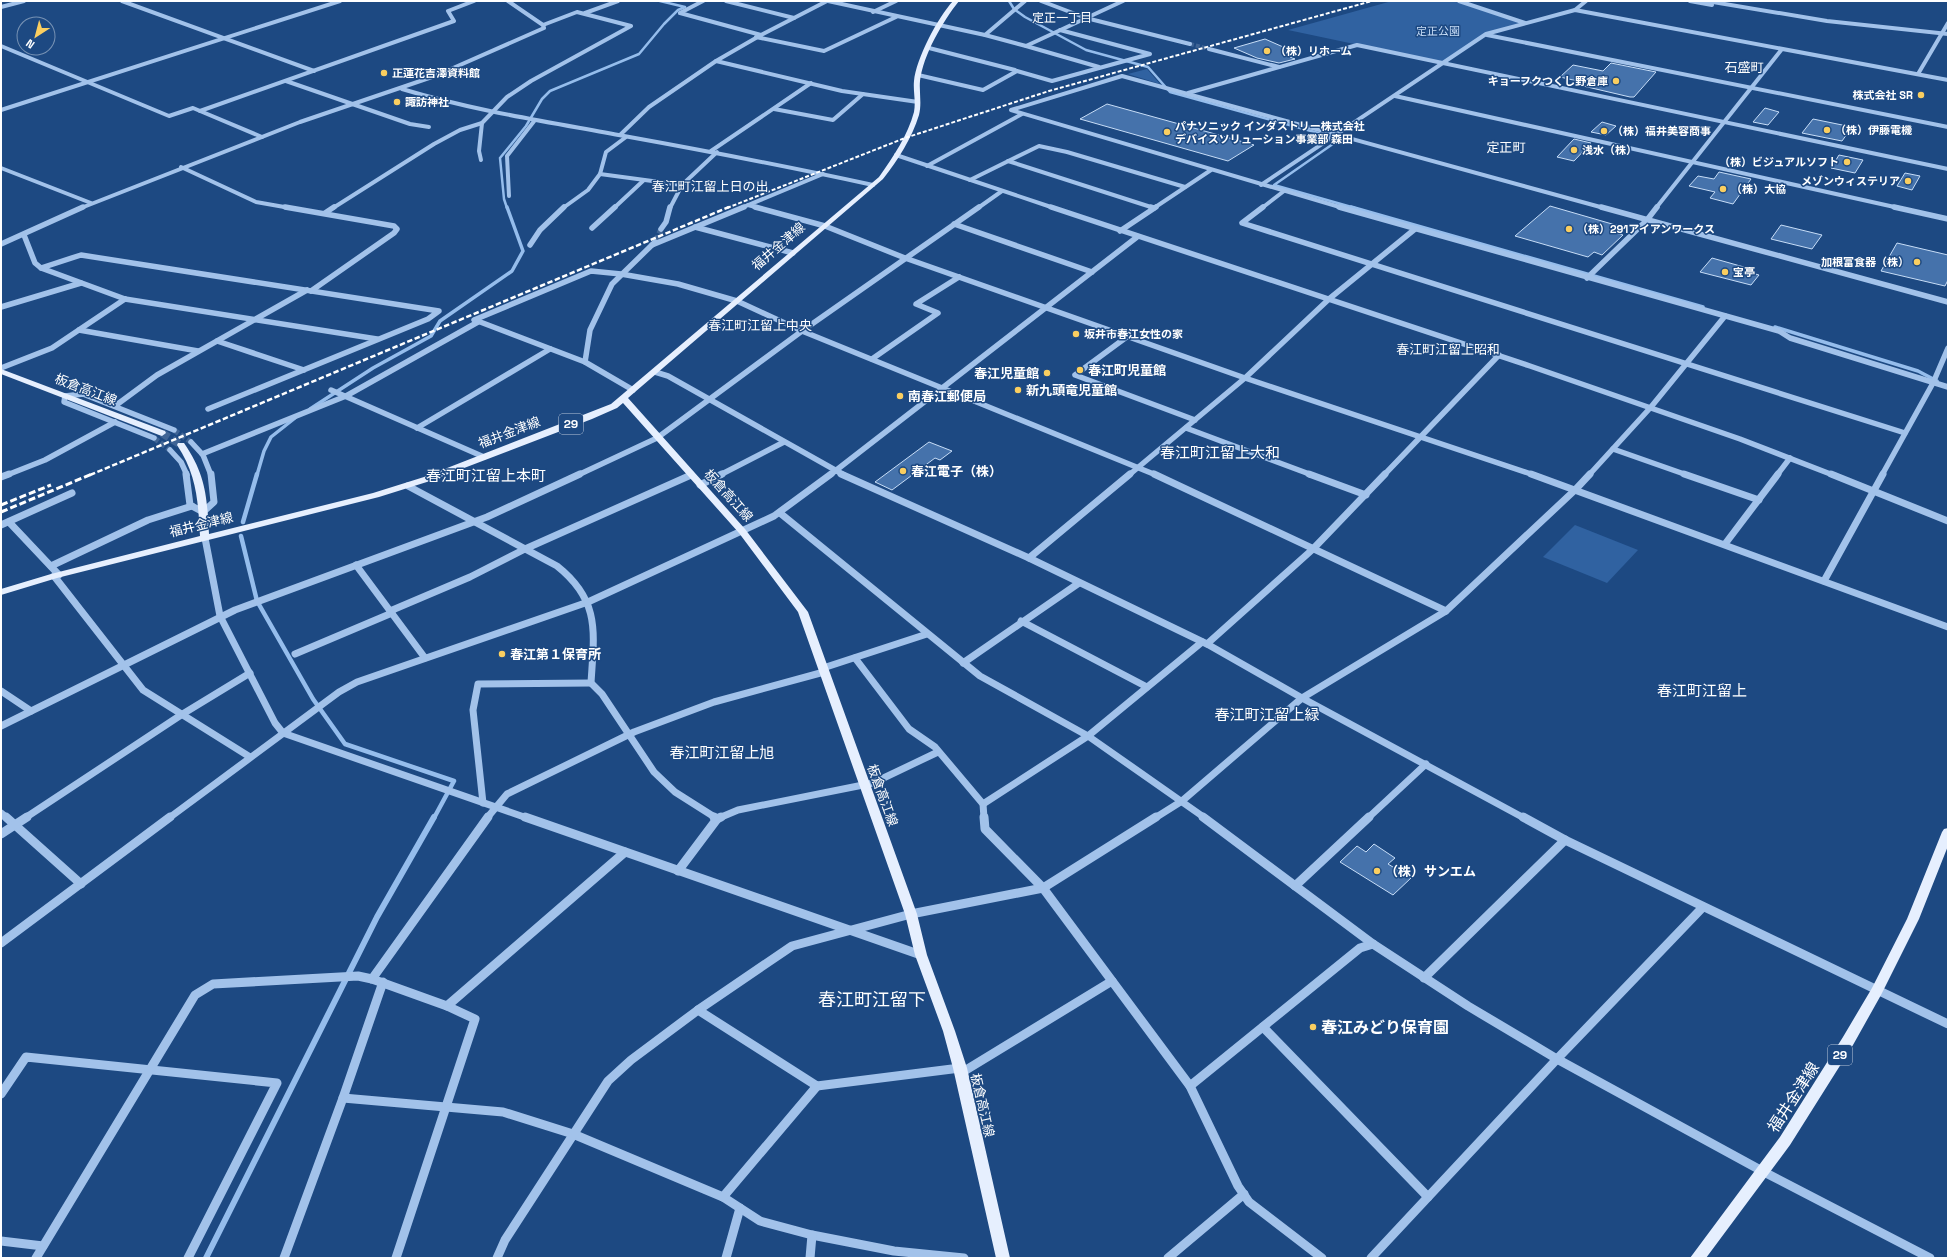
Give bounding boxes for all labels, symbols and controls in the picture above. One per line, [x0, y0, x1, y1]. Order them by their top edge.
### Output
district label: 定正一丁目 [1032, 10, 1092, 26]
north arrow [16, 16, 56, 56]
park label: 定正公園 [1416, 24, 1460, 38]
text: N [23, 36, 37, 52]
place label: （株）リホーム [1275, 44, 1352, 58]
marker: （株）リホーム [1262, 46, 1272, 56]
district label: 石盛町 [1724, 59, 1764, 76]
place label: 正蓮花吉澤資料館 [392, 66, 480, 80]
marker: 正蓮花吉澤資料館 [379, 68, 389, 78]
place label: キョーフクつくし野倉庫 [1488, 74, 1608, 88]
marker: キョーフクつくし野倉庫 [1611, 76, 1621, 86]
place label: 株式会社 SR [1853, 88, 1913, 102]
marker: 株式会社 SR [1916, 90, 1926, 100]
place label: 諏訪神社 [405, 95, 449, 109]
marker: 諏訪神社 [392, 97, 402, 107]
place label: パナソニック インダストリー株式会社 デバイスソリューション事業部 森田 [1175, 119, 1365, 146]
place label: （株）伊藤電機 [1835, 123, 1912, 137]
place label: （株）福井美容商事 [1612, 124, 1711, 138]
marker: （株）伊藤電機 [1822, 125, 1832, 135]
marker: （株）福井美容商事 [1599, 126, 1609, 136]
marker: パナソニック インダストリー株式会社 デバイスソリューション事業部 森田 [1162, 127, 1172, 137]
district label: 定正町 [1486, 139, 1526, 156]
place label: 浅水（株） [1582, 143, 1637, 157]
marker: 浅水（株） [1569, 145, 1579, 155]
place label: （株）ビジュアルソフト [1719, 155, 1839, 169]
marker: （株）ビジュアルソフト [1842, 157, 1852, 167]
place label: メゾンウィステリア [1801, 174, 1900, 188]
marker: メゾンウィステリア [1903, 176, 1913, 186]
district label: 春江町江留上日の出 [651, 178, 769, 195]
place label: （株）大協 [1731, 182, 1786, 196]
marker: （株）大協 [1718, 184, 1728, 194]
street label: 福井金津線 [748, 219, 808, 274]
place label: （株）291アイアンワークス [1577, 222, 1715, 236]
marker: （株）291アイアンワークス [1564, 224, 1574, 234]
place label: 加根富食器（株） [1821, 255, 1909, 269]
marker: 加根富食器（株） [1912, 257, 1922, 267]
place label: 宝亭 [1733, 265, 1755, 279]
marker: 宝亭 [1720, 267, 1730, 277]
district label: 春江町江留上中央 [708, 317, 812, 334]
place label: 坂井市春江女性の家 [1084, 327, 1183, 341]
marker: 坂井市春江女性の家 [1071, 329, 1081, 339]
district label: 春江町江留上昭和 [1396, 341, 1500, 358]
place label: 春江町児童館 [1088, 362, 1166, 379]
place label: 春江児童館 [974, 365, 1039, 382]
marker: 春江町児童館 [1075, 365, 1085, 375]
marker: 春江児童館 [1042, 368, 1052, 378]
street label: 板倉高江線 [52, 370, 119, 409]
place label: 新九頭竜児童館 [1026, 382, 1117, 399]
marker: 新九頭竜児童館 [1013, 385, 1023, 395]
place label: 南春江郵便局 [908, 388, 986, 405]
marker: 南春江郵便局 [895, 391, 905, 401]
street label: 福井金津線 [476, 413, 543, 452]
road number: 29 [559, 414, 583, 434]
district label: 春江町江留上大和 [1160, 443, 1280, 462]
place label: 春江電子（株） [911, 463, 1002, 480]
street label: 板倉高江線 [701, 465, 757, 525]
district label: 春江町江留上本町 [426, 466, 546, 485]
marker: 春江電子（株） [898, 466, 908, 476]
street label: 福井金津線 [168, 508, 235, 541]
place label: 春江第１保育所 [510, 646, 601, 663]
marker: 春江第１保育所 [497, 649, 507, 659]
district label: 春江町江留上 [1657, 681, 1747, 700]
district label: 春江町江留上緑 [1214, 705, 1320, 724]
district label: 春江町江留上旭 [669, 743, 775, 762]
street label: 板倉高江線 [863, 762, 902, 829]
place label: （株）サンエム [1385, 863, 1476, 880]
marker: （株）サンエム [1372, 866, 1382, 876]
district label: 春江町江留下 [818, 988, 926, 1011]
place label: 春江みどり保育園 [1321, 1017, 1449, 1038]
marker: 春江みどり保育園 [1308, 1022, 1318, 1032]
road number: 29 [1828, 1045, 1852, 1065]
street label: 福井金津線 [1763, 1058, 1824, 1137]
street label: 板倉高江線 [967, 1072, 998, 1139]

